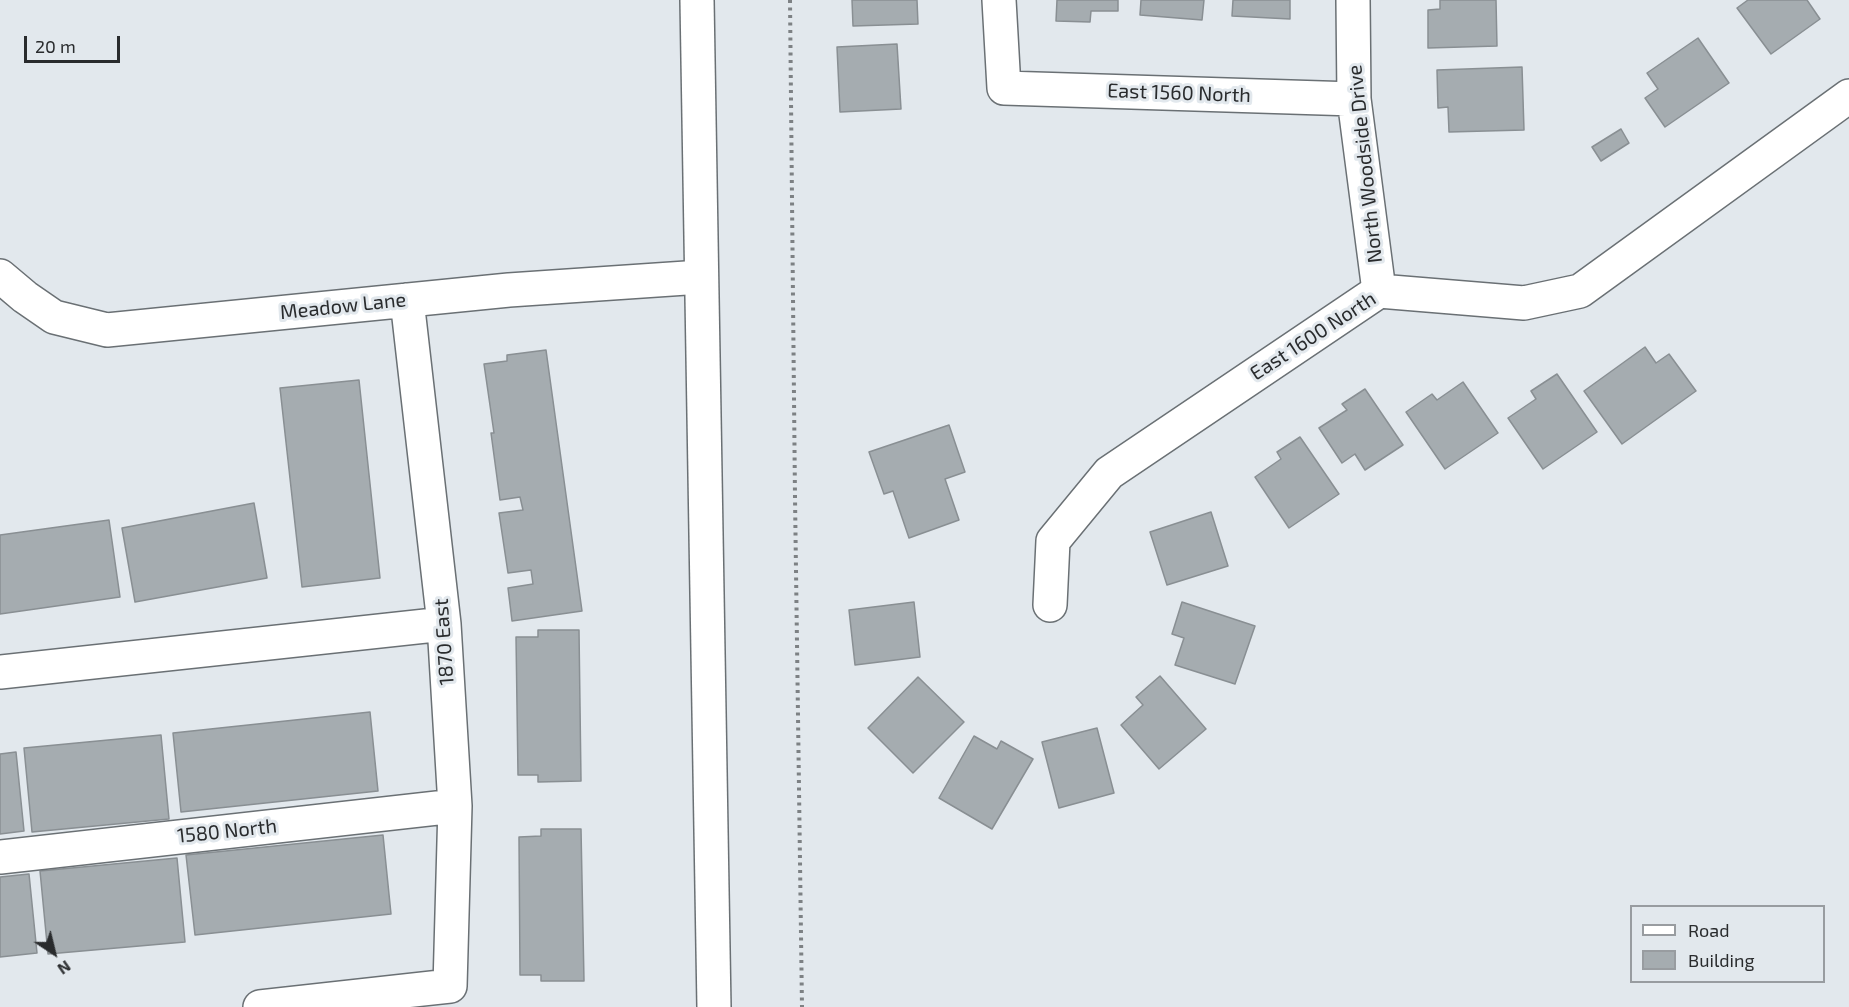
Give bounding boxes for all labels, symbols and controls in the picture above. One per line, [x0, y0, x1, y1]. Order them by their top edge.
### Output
scale bar [27, 24, 123, 62]
text: 20 m [35, 35, 76, 57]
street label: North Woodside Drive [1343, 64, 1387, 264]
street label: East 1560 North [1107, 78, 1251, 108]
street label: East 1600 North [1246, 286, 1380, 386]
street label: Meadow Lane [279, 287, 407, 325]
street label: 1870 East [429, 598, 459, 686]
street label: 1580 North [176, 814, 278, 848]
legend [1630, 905, 1825, 983]
text: Road [1688, 919, 1729, 941]
north arrow [24, 923, 84, 983]
text: Building [1688, 949, 1755, 971]
text: N [54, 957, 75, 979]

